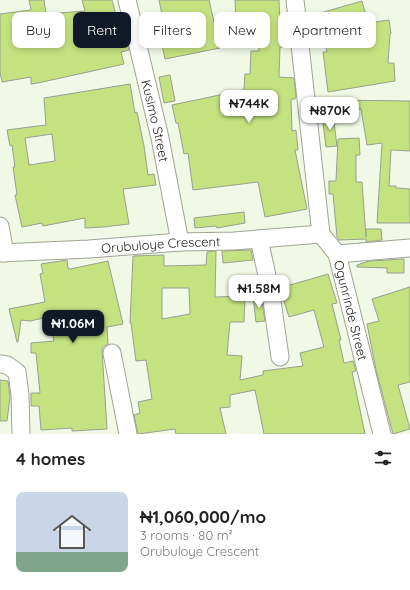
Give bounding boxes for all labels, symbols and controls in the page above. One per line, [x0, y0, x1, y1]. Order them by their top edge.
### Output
chip: Buy [12, 12, 65, 48]
chip: Rent [73, 12, 131, 48]
chip: Filters [139, 12, 206, 48]
chip: New [214, 12, 270, 48]
chip: Apartment [278, 12, 376, 48]
street label: Kusimo Street [138, 78, 172, 163]
pin: ₦744K [221, 90, 277, 124]
text: ₦744K [229, 95, 269, 111]
pin: ₦870K [302, 97, 358, 131]
text: ₦870K [310, 102, 350, 118]
street label: Orubuloye Crescent [101, 233, 220, 256]
street label: Ogunrinde Street [331, 258, 371, 362]
pin: ₦1.58M [226, 275, 292, 309]
text: ₦1.58M [237, 280, 281, 296]
pin: ₦1.06M [40, 310, 106, 344]
text: ₦1.06M [51, 315, 95, 331]
icon: filters [372, 447, 394, 469]
text: 4 homes [16, 448, 85, 469]
text: ₦1,060,000/mo [140, 506, 266, 527]
icon: home [48, 508, 96, 556]
text: 3 rooms · 80 m² [140, 527, 233, 543]
text: Orubuloye Crescent [140, 543, 259, 559]

